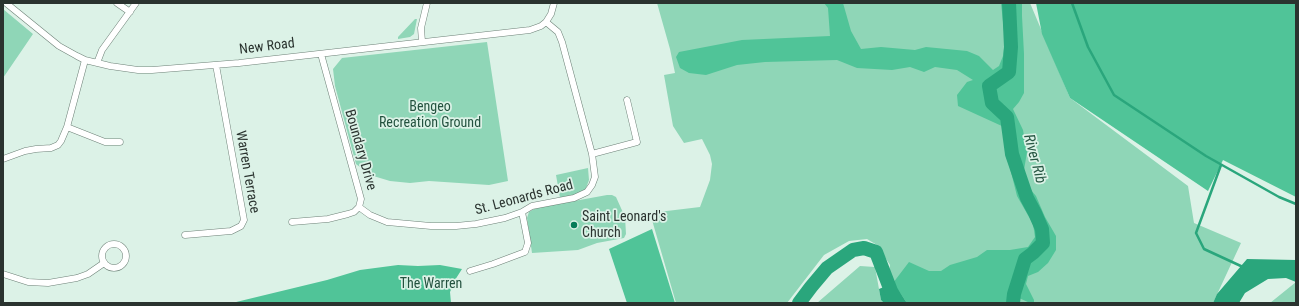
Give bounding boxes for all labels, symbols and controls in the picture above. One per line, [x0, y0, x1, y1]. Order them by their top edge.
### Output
street label: New Road [238, 35, 296, 59]
park label: Bengeo Recreation Ground [379, 99, 481, 132]
street label: Boundary Drive [340, 108, 380, 192]
street label: Warren Terrace [231, 130, 263, 214]
water label: River Rib [1019, 132, 1049, 186]
street label: St. Leonards Road [473, 177, 575, 219]
place label: Saint Leonard's Church [582, 209, 666, 242]
marker: Saint Leonard's Church [569, 220, 579, 230]
park label: The Warren [400, 276, 462, 292]

